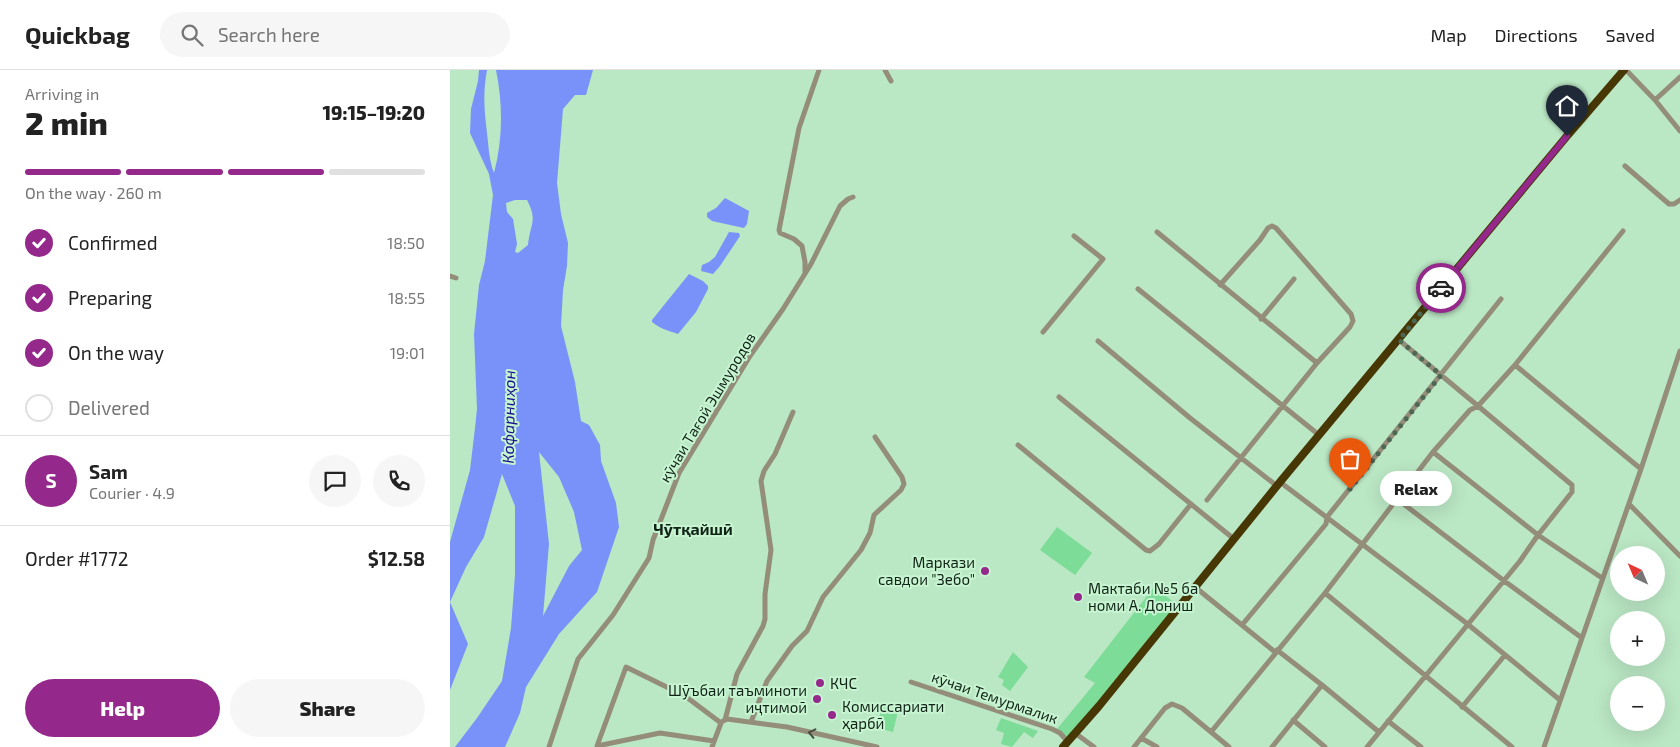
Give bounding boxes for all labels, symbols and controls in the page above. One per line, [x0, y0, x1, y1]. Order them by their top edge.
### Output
search box [160, 12, 510, 57]
text: Quickbag [25, 20, 130, 49]
icon: search [178, 21, 206, 49]
text: Search here [218, 23, 320, 46]
text: Map [1430, 24, 1467, 46]
text: Directions [1495, 24, 1578, 46]
text: Saved [1606, 24, 1655, 46]
text: Arriving in [25, 84, 99, 103]
pin [1546, 85, 1588, 136]
icon: home [1553, 92, 1581, 120]
text: 19:15–19:20 [322, 101, 425, 124]
text: 2 min [25, 103, 108, 141]
text: On the way · 260 m [25, 183, 162, 202]
icon: check [25, 229, 53, 257]
text: Confirmed [68, 231, 158, 254]
text: 18:50 [387, 233, 425, 252]
courier [1416, 263, 1466, 313]
icon: car [1427, 274, 1455, 302]
icon: check [25, 284, 53, 312]
text: Preparing [68, 286, 152, 309]
text: 18:55 [388, 288, 425, 307]
street label: кӯчаи Тағой Эшмуродов [655, 329, 760, 486]
icon: check [25, 339, 53, 367]
text: On the way [68, 341, 164, 364]
text: 19:01 [390, 343, 425, 362]
water label: Кофарниҳон [498, 370, 518, 464]
text: Delivered [68, 396, 150, 419]
pin [1329, 438, 1371, 489]
icon: bag [1336, 445, 1364, 473]
button: chat [309, 455, 361, 507]
button: phone [373, 455, 425, 507]
text: Sam [89, 460, 128, 483]
text: S [45, 469, 57, 492]
callout: Relax [1380, 472, 1452, 506]
text: Relax [1394, 479, 1438, 498]
text: Courier · 4.9 [89, 483, 175, 502]
district label: Чӯтқайшӣ [653, 519, 733, 538]
north arrow [1610, 546, 1665, 601]
map controls [1610, 546, 1665, 731]
text: Order #1772 [25, 547, 128, 570]
text: $12.58 [368, 547, 425, 570]
place label: Маркази савдои "Зебо" [878, 553, 975, 588]
marker: Маркази савдои "Зебо" [979, 565, 991, 577]
place label: Мактаби №5 ба номи А. Дониш [1088, 579, 1198, 614]
marker: Мактаби №5 ба номи А. Дониш [1072, 591, 1084, 603]
button: + [1610, 611, 1665, 666]
street label: кӯчаи Темурмалик [929, 667, 1060, 728]
place label: КЧС [830, 674, 857, 692]
button: − [1610, 676, 1665, 731]
marker: КЧС [814, 677, 826, 689]
button: Help [25, 679, 220, 737]
button: Share [230, 679, 425, 737]
place label: Шӯъбаи таъминоти иҷтимоӣ [668, 681, 807, 716]
marker: Шӯъбаи таъминоти иҷтимоӣ [811, 693, 823, 705]
place label: Комиссариати ҳарбӣ [842, 697, 944, 732]
marker: Комиссариати ҳарбӣ [826, 709, 838, 721]
one-way arrow [808, 728, 817, 739]

